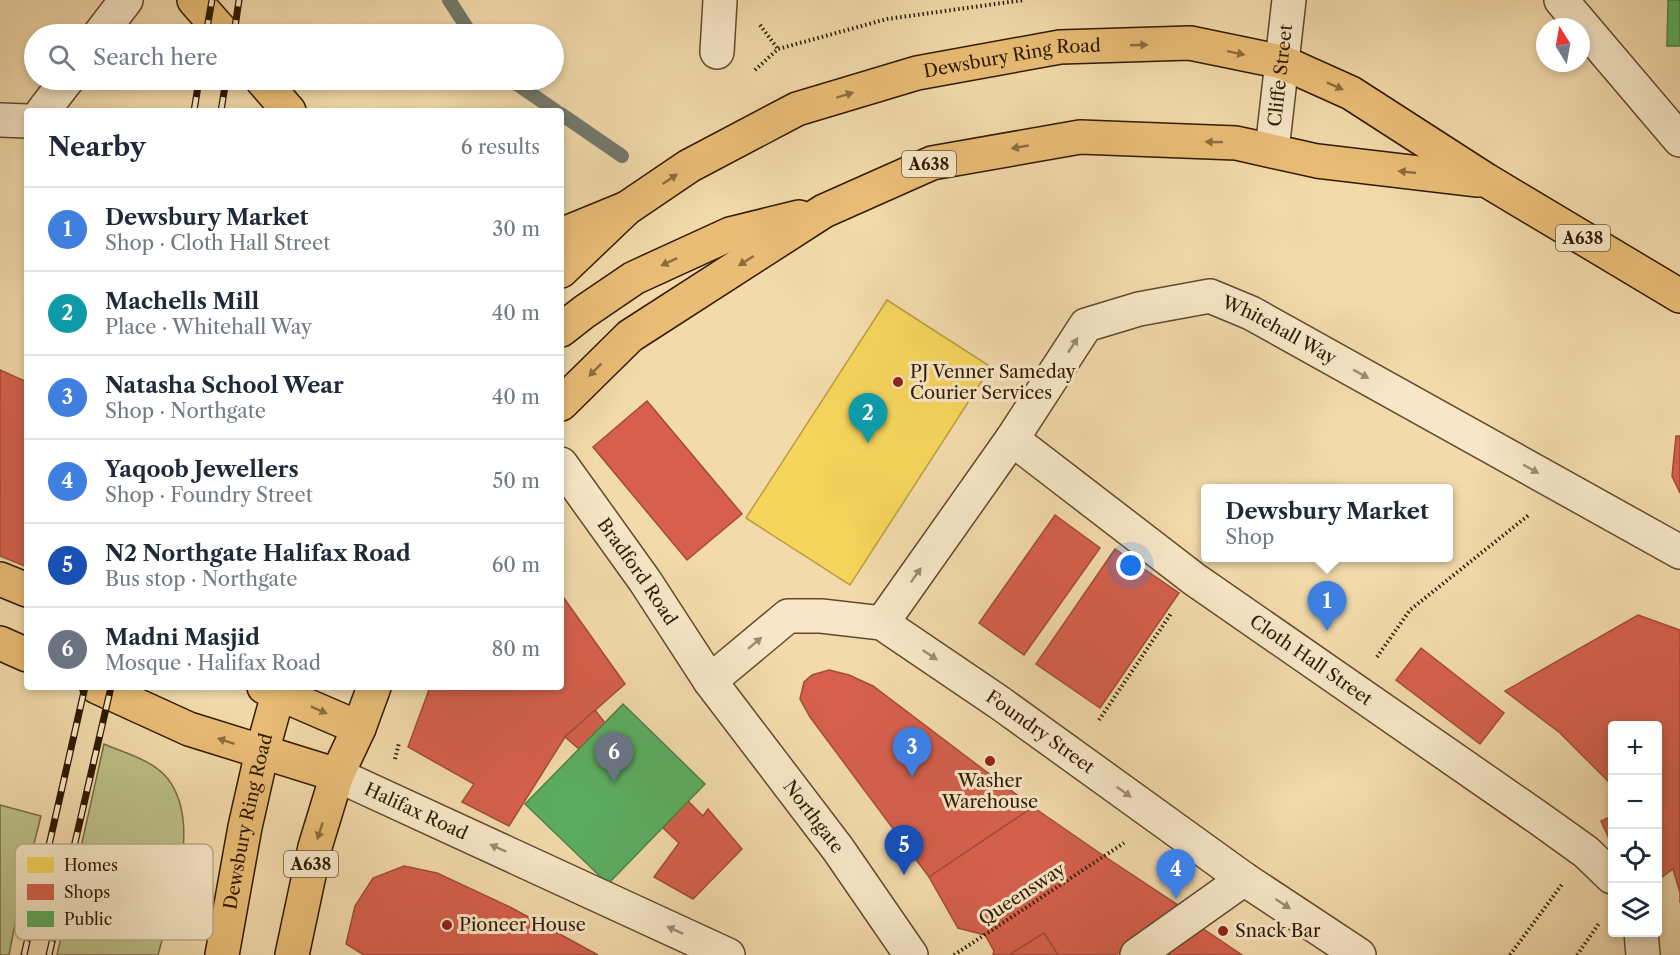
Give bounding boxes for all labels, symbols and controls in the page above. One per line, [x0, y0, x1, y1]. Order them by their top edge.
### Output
north arrow [1536, 18, 1590, 72]
street label: Cliffe Street [1264, 22, 1297, 128]
search box [24, 24, 564, 90]
street label: Dewsbury Ring Road [922, 35, 1101, 83]
one-way arrow [1129, 40, 1148, 49]
icon: search [45, 41, 78, 74]
text: Search here [93, 44, 218, 71]
one-way arrow [1227, 49, 1246, 58]
one-way arrow [1327, 81, 1345, 91]
one-way arrow [836, 90, 854, 99]
text: Nearby [48, 131, 146, 163]
text: 6 results [461, 135, 540, 159]
one-way arrow [1205, 137, 1224, 147]
one-way arrow [1010, 143, 1029, 152]
road number: A638 [902, 151, 956, 177]
one-way arrow [1398, 167, 1417, 177]
one-way arrow [661, 173, 677, 185]
text: Dewsbury Market [105, 204, 308, 231]
text: 1 [63, 217, 72, 241]
text: 30 m [492, 217, 540, 241]
road number: A638 [1556, 225, 1610, 251]
text: Shop · Cloth Hall Street [105, 231, 330, 255]
one-way arrow [739, 255, 755, 267]
one-way arrow [661, 257, 678, 266]
text: Machells Mill [105, 288, 259, 315]
street label: Whitehall Way [1218, 291, 1341, 370]
text: 2 [62, 301, 73, 325]
text: 40 m [492, 301, 540, 325]
text: Place · Whitehall Way [105, 315, 312, 339]
one-way arrow [1067, 337, 1079, 353]
place label: PJ Venner Sameday Courier Services [910, 361, 1077, 404]
one-way arrow [588, 363, 603, 377]
one-way arrow [1353, 369, 1370, 379]
text: Natasha School Wear [105, 372, 344, 399]
marker: PJ Venner Sameday Courier Services [891, 375, 905, 389]
text: 3 [62, 385, 73, 409]
text: 40 m [492, 385, 540, 409]
pin: 2 [848, 394, 888, 443]
text: Shop · Northgate [105, 399, 266, 423]
text: Yaqoob Jewellers [105, 456, 299, 483]
one-way arrow [1523, 464, 1540, 474]
text: 4 [62, 469, 73, 493]
text: 50 m [493, 469, 540, 493]
text: Shop · Foundry Street [105, 483, 313, 507]
popup [1201, 484, 1453, 562]
text: Dewsbury Market [1225, 498, 1429, 525]
street label: Bradford Road [592, 514, 682, 630]
text: Shop [1225, 525, 1274, 549]
text: N2 Northgate Halifax Road [105, 540, 411, 567]
your location [1116, 551, 1145, 580]
text: 5 [62, 553, 73, 577]
text: 60 m [492, 553, 540, 577]
text: Bus stop · Northgate [105, 567, 297, 591]
one-way arrow [910, 568, 922, 584]
pin: 1 [1308, 582, 1346, 631]
street label: Cloth Hall Street [1245, 610, 1377, 711]
text: Madni Masjid [105, 624, 260, 651]
text: 6 [62, 637, 73, 661]
text: 80 m [492, 637, 540, 661]
one-way arrow [747, 637, 763, 650]
one-way arrow [922, 650, 938, 661]
text: Mosque · Halifax Road [105, 651, 321, 675]
street label: Foundry Street [982, 686, 1099, 779]
one-way arrow [310, 705, 328, 715]
map controls [1608, 721, 1662, 937]
button: + [1608, 721, 1662, 775]
pin: 3 [892, 728, 932, 777]
street label: Dewsbury Ring Road [219, 731, 278, 911]
pin: 6 [594, 732, 634, 782]
one-way arrow [217, 736, 235, 745]
marker: Washer Warehouse [983, 754, 997, 768]
place label: Washer Warehouse [941, 770, 1038, 813]
button: − [1608, 775, 1662, 829]
street label: Northgate [779, 776, 848, 858]
street label: Halifax Road [361, 778, 471, 845]
one-way arrow [1115, 786, 1131, 798]
one-way arrow [314, 822, 324, 840]
pin: 5 [884, 826, 924, 875]
button: locate [1608, 829, 1662, 883]
one-way arrow [489, 843, 507, 853]
legend [15, 844, 213, 940]
pin: 4 [1156, 850, 1196, 899]
road number: A638 [284, 851, 338, 877]
text: Homes [64, 855, 118, 875]
street label: Queensway [975, 857, 1070, 930]
text: Shops [64, 882, 110, 902]
button: layers [1608, 883, 1662, 937]
one-way arrow [1275, 899, 1291, 910]
text: Public [64, 909, 112, 929]
place label: Pioneer House [459, 914, 586, 936]
marker: Pioneer House [440, 918, 454, 932]
place label: Snack Bar [1235, 920, 1321, 942]
marker: Snack Bar [1216, 924, 1230, 938]
one-way arrow [666, 926, 683, 935]

